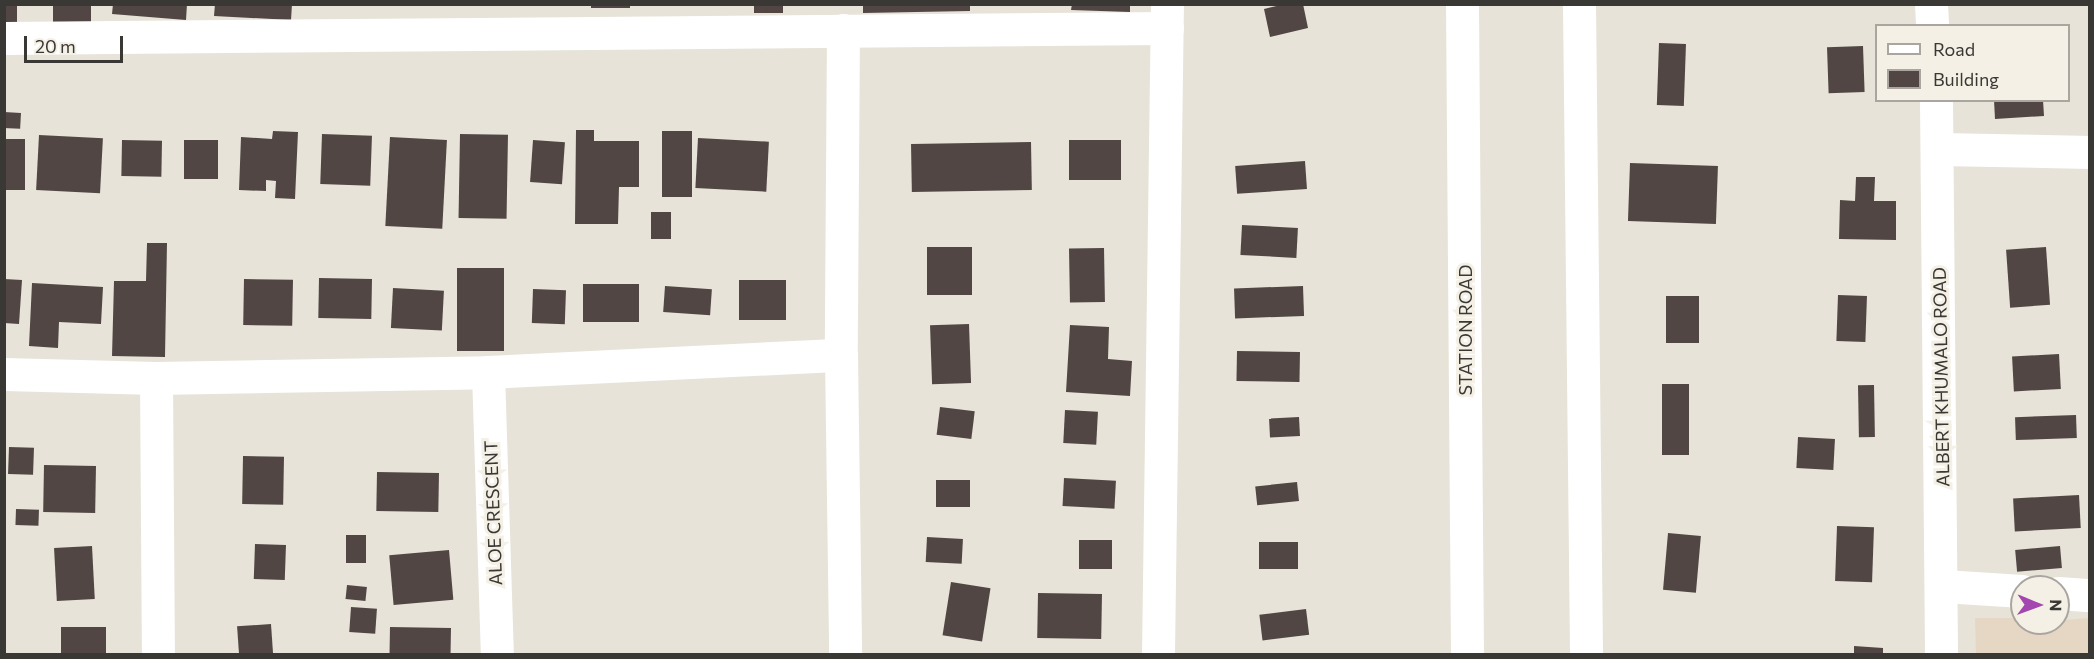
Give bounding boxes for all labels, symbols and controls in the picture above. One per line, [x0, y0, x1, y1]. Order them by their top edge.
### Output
scale bar [27, 24, 126, 62]
legend [1875, 24, 2070, 102]
text: 20 m [35, 35, 76, 57]
text: Road [1933, 38, 1975, 60]
text: Building [1933, 68, 1999, 90]
street label: STATION ROAD [1454, 264, 1476, 396]
street label: ALBERT KHUMALO ROAD [1928, 267, 1954, 487]
street label: ALOE CRESCENT [480, 440, 506, 586]
north arrow [2010, 575, 2070, 635]
text: N [2047, 599, 2066, 611]

